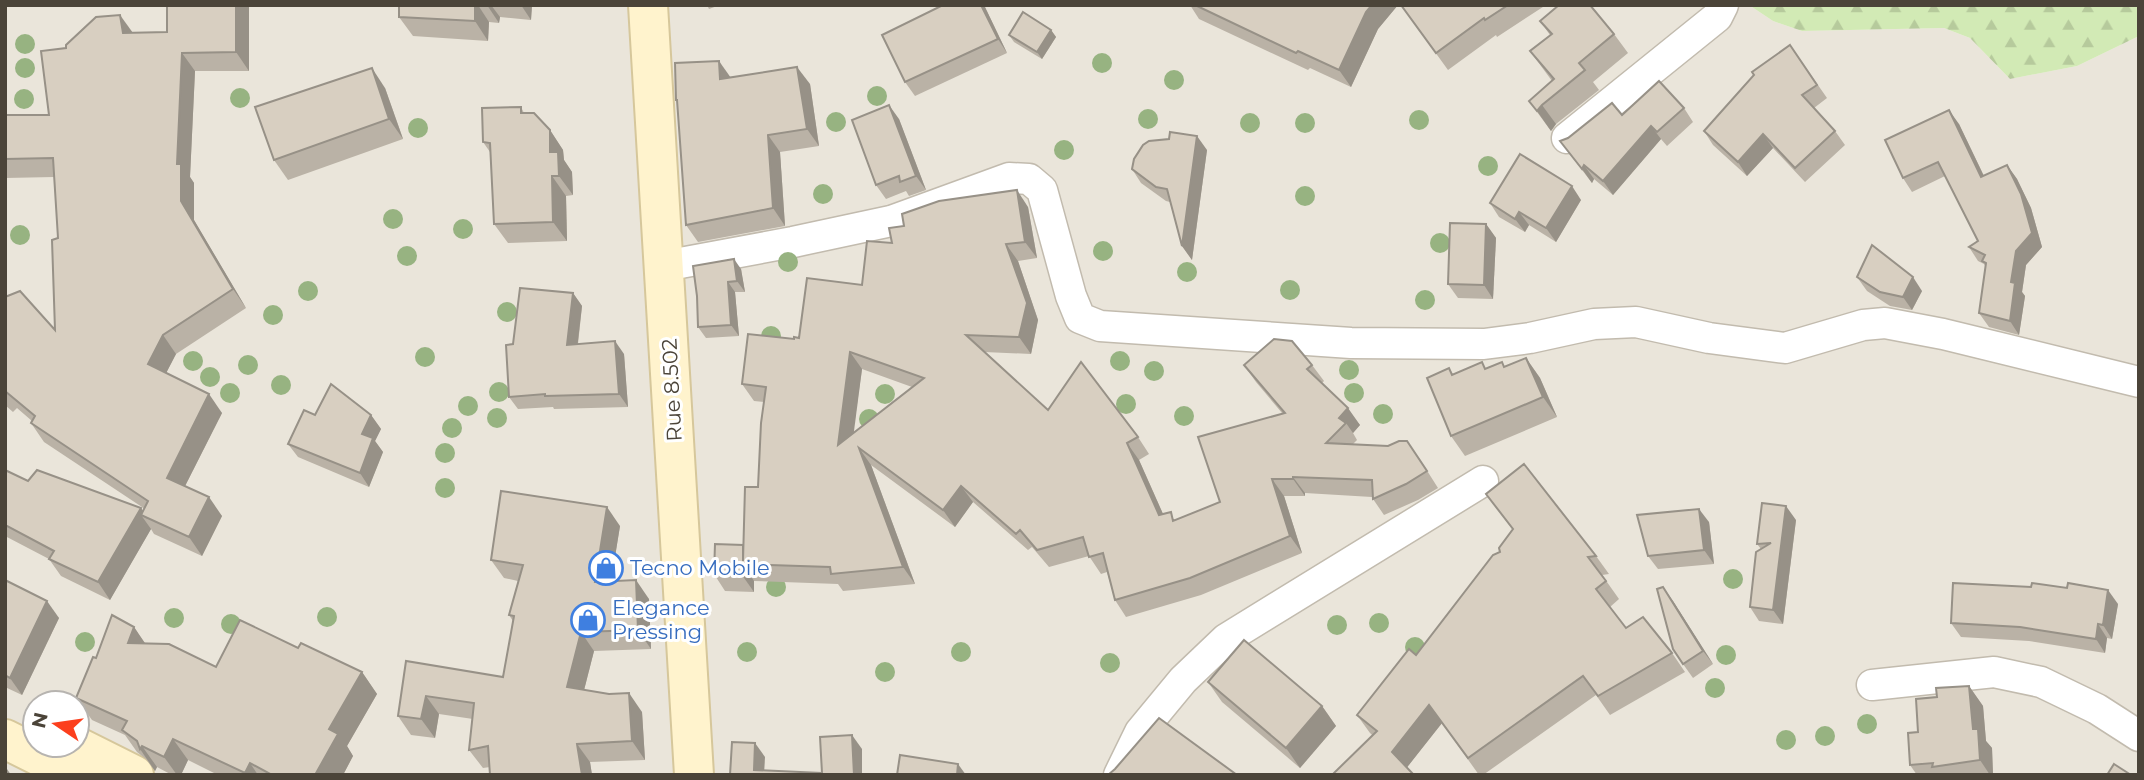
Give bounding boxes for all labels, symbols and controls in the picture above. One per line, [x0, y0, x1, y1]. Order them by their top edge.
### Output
street label: Rue 8.502 [656, 338, 687, 442]
shop icon: Tecno Mobile [587, 549, 625, 587]
place label: Tecno Mobile [630, 555, 770, 580]
place label: Elegance Pressing [612, 595, 710, 644]
shop icon: Elegance Pressing [569, 601, 607, 639]
north arrow [21, 689, 91, 759]
text: N [27, 710, 53, 730]

